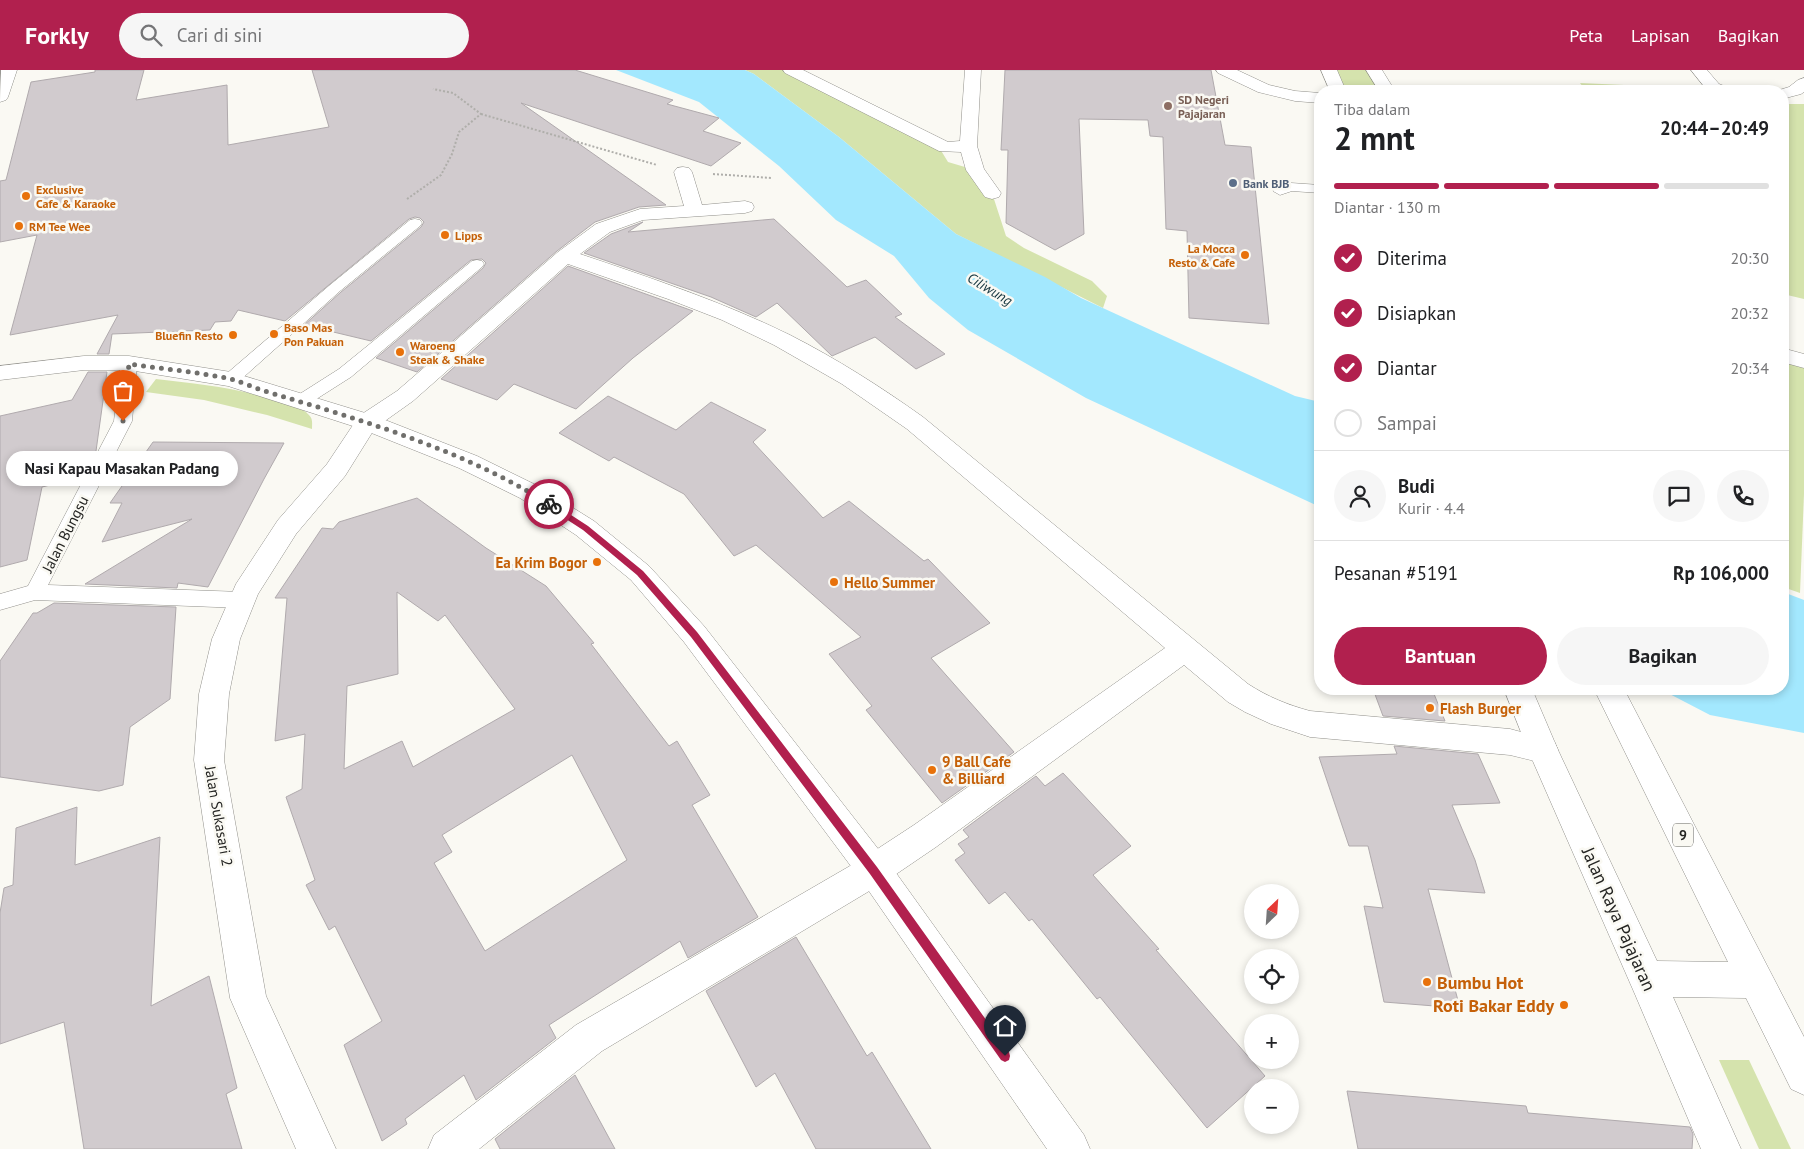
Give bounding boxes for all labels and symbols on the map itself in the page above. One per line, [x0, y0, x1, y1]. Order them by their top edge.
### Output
place label: SD Negeri Pajajaran [1178, 92, 1229, 121]
marker: SD Negeri Pajajaran [1162, 100, 1174, 112]
place label: Bank BJB [1243, 176, 1289, 191]
marker: Bank BJB [1227, 177, 1239, 189]
place label: Exclusive Cafe & Karaoke [36, 182, 116, 211]
marker: Exclusive Cafe & Karaoke [20, 190, 32, 202]
place label: RM Tee Wee [29, 219, 90, 234]
marker: RM Tee Wee [13, 220, 25, 232]
place label: Lipps [455, 228, 482, 243]
marker: Lipps [439, 229, 451, 241]
place label: La Mocca Resto & Cafe [1169, 241, 1235, 270]
marker: La Mocca Resto & Cafe [1239, 249, 1251, 261]
water label: Ciliwung [964, 269, 1016, 309]
place label: Baso Mas Pon Pakuan [284, 320, 344, 349]
place label: Bluefin Resto [155, 328, 224, 343]
marker: Baso Mas Pon Pakuan [268, 328, 280, 340]
marker: Bluefin Resto [227, 329, 239, 341]
place label: Waroeng Steak & Shake [410, 338, 485, 367]
marker: Waroeng Steak & Shake [394, 346, 406, 358]
pin [102, 370, 144, 421]
callout: Nasi Kapau Masakan Padang [7, 451, 239, 486]
courier [524, 479, 574, 529]
street label: Jalan Bungsu [37, 493, 92, 576]
place label: Ea Krim Bogor [495, 553, 588, 572]
marker: Ea Krim Bogor [591, 556, 603, 568]
place label: Hello Summer [844, 573, 936, 592]
marker: Hello Summer [828, 576, 840, 588]
place label: Flash Burger [1440, 699, 1522, 718]
marker: Flash Burger [1424, 702, 1436, 714]
place label: 9 Ball Cafe & Billiard [942, 752, 1011, 788]
street label: Jalan Sukasari 2 [201, 763, 237, 868]
marker: 9 Ball Cafe & Billiard [926, 764, 938, 776]
road number: 9 [1673, 824, 1693, 846]
street label: Jalan Raya Pajajaran [1577, 842, 1661, 995]
north arrow [1244, 884, 1299, 939]
place label: Bumbu Hot [1437, 971, 1524, 994]
marker: Bumbu Hot [1421, 976, 1433, 988]
place label: Roti Bakar Eddy [1433, 994, 1554, 1017]
marker: Roti Bakar Eddy [1558, 999, 1570, 1011]
pin [984, 1005, 1026, 1056]

